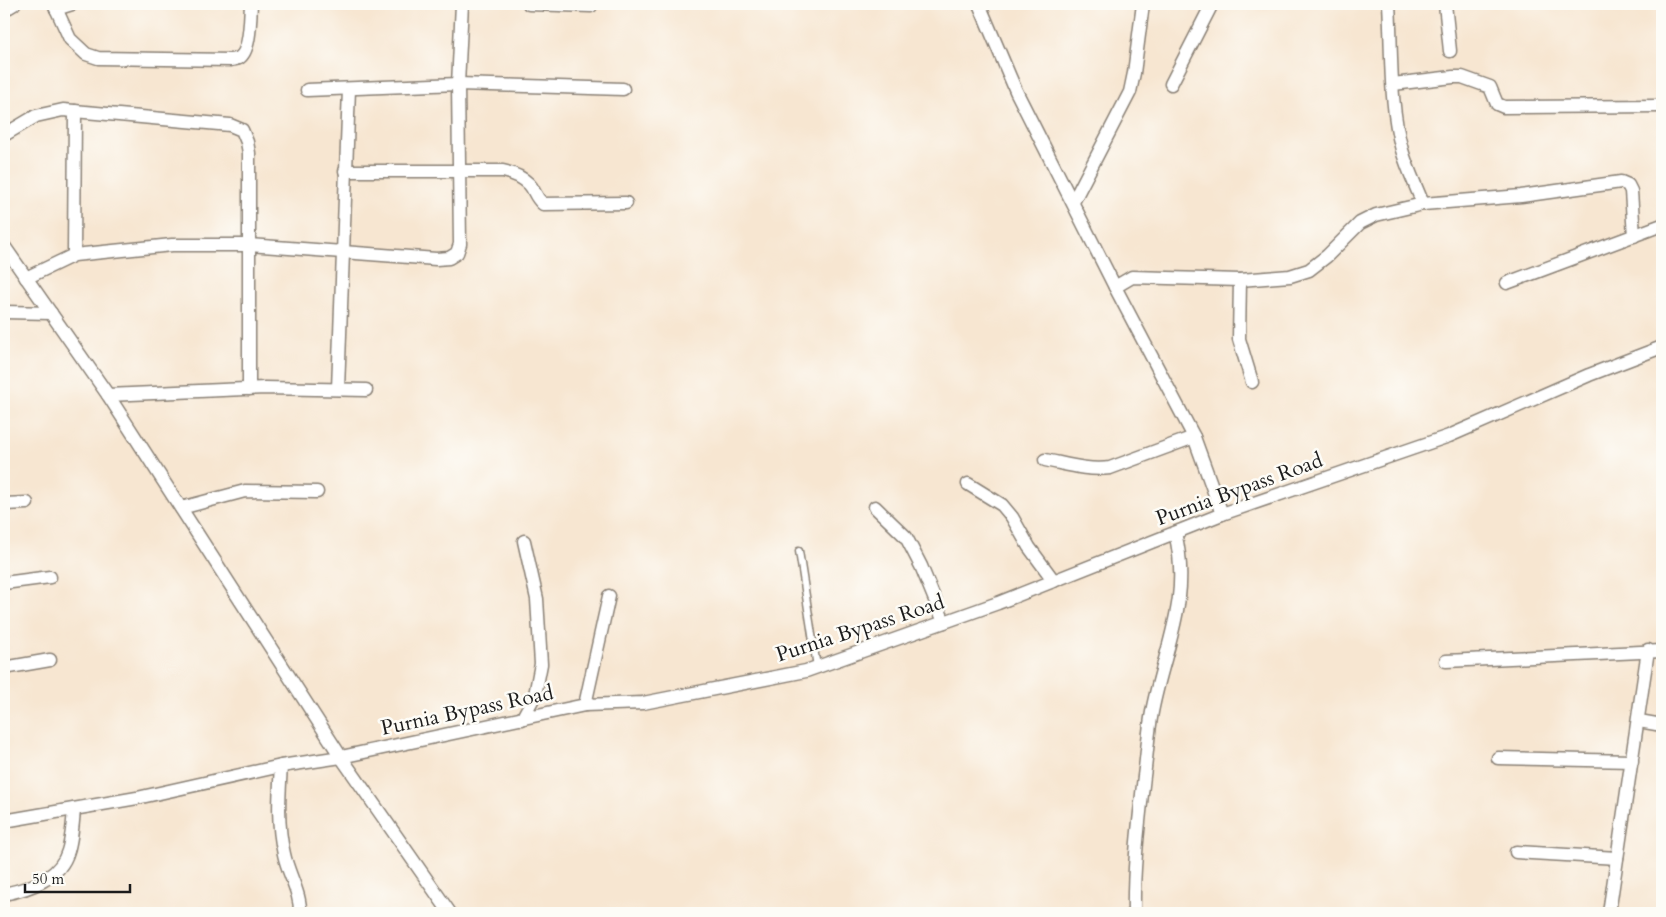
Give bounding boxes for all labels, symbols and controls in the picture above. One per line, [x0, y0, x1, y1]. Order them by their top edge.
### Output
street label: Purnia Bypass Road [1152, 446, 1327, 533]
street label: Purnia Bypass Road [772, 588, 948, 669]
street label: Purnia Bypass Road [378, 678, 556, 743]
scale bar [25, 862, 130, 894]
text: 50 m [32, 869, 64, 889]

